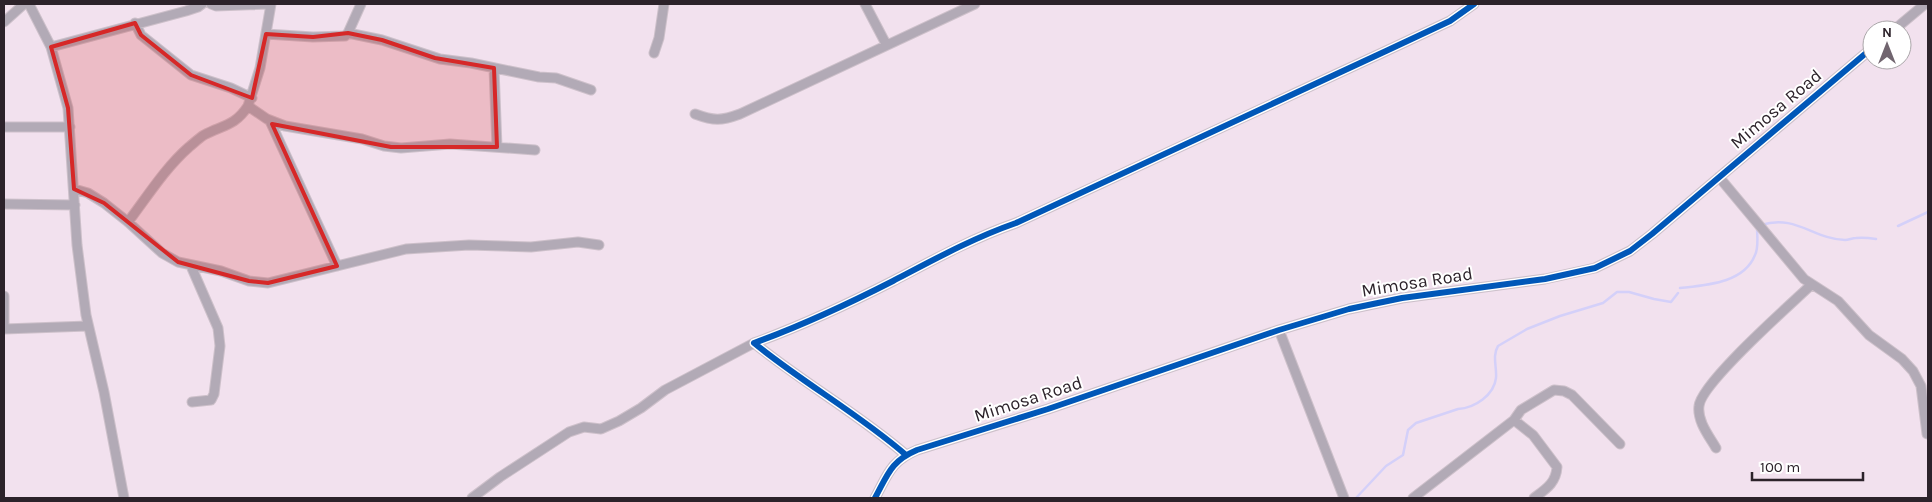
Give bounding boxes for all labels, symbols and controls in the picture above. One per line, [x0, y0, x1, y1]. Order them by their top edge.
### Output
north arrow [1862, 20, 1912, 70]
text: N [1882, 24, 1892, 41]
street label: Mimosa Road [1726, 64, 1826, 154]
street label: Mimosa Road [1360, 262, 1474, 302]
street label: Mimosa Road [971, 371, 1085, 427]
scale bar [1752, 450, 1863, 482]
text: 100 m [1760, 458, 1800, 476]

